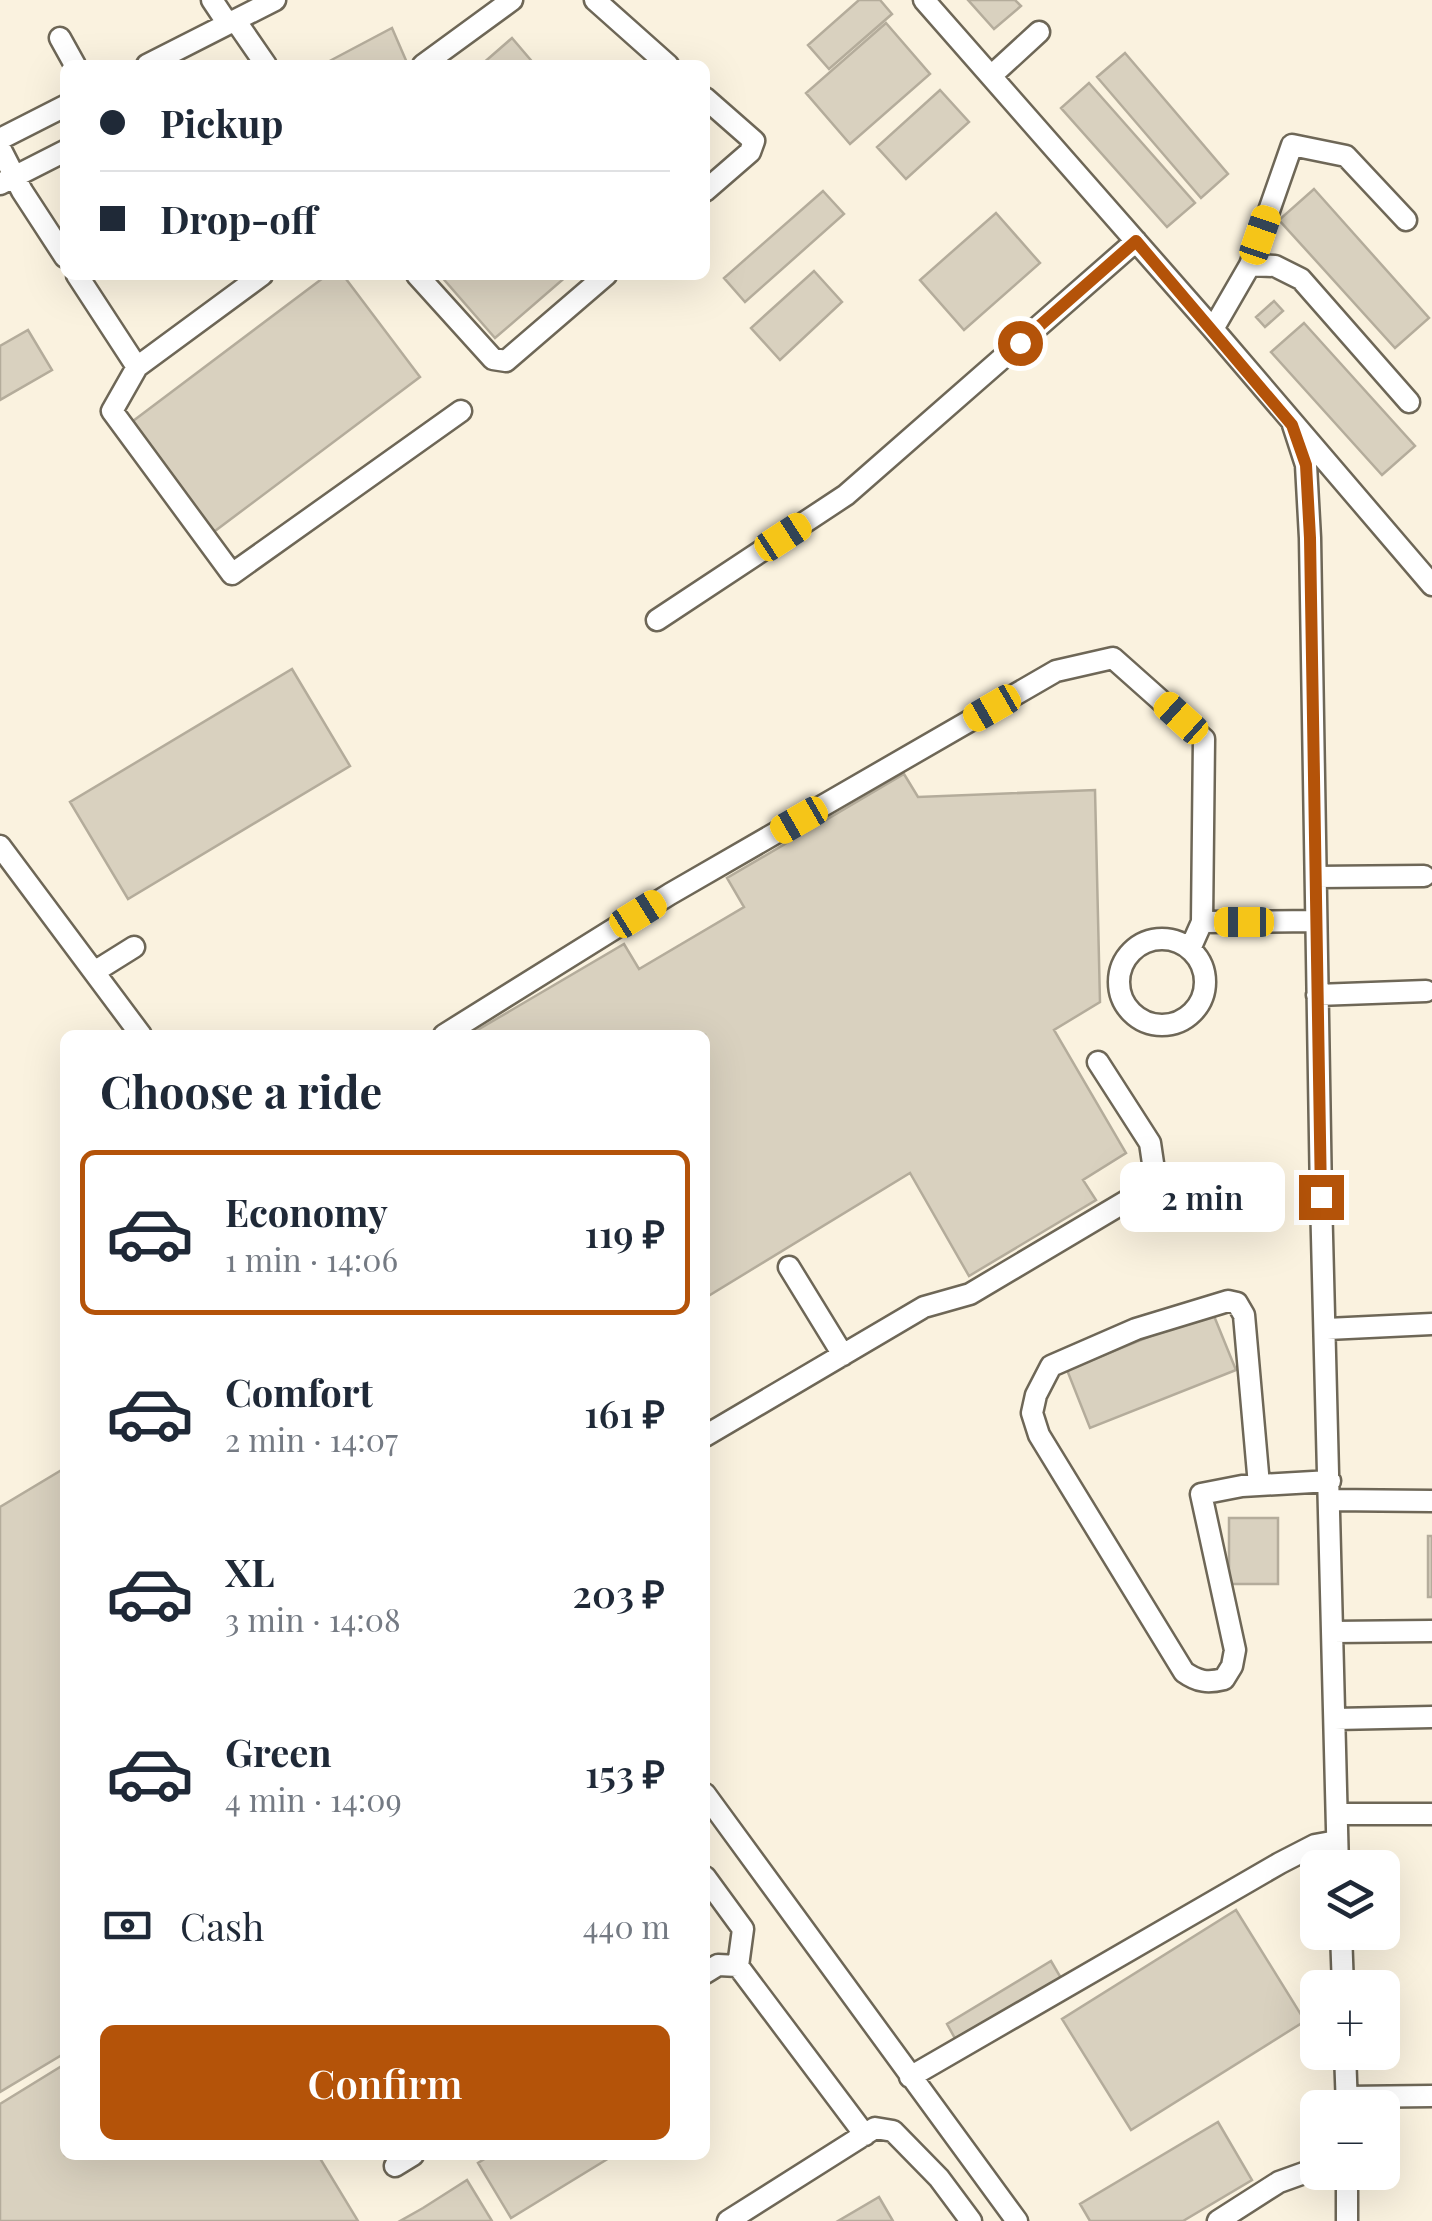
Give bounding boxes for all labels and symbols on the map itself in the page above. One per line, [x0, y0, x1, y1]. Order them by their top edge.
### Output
car [1236, 202, 1284, 268]
route start [998, 321, 1043, 366]
car [750, 508, 816, 566]
car [959, 680, 1025, 736]
car [1149, 687, 1213, 749]
car [766, 792, 832, 848]
car [605, 885, 671, 943]
car [1214, 907, 1274, 937]
callout: 2 min [1121, 1162, 1286, 1232]
route end [1299, 1175, 1344, 1220]

